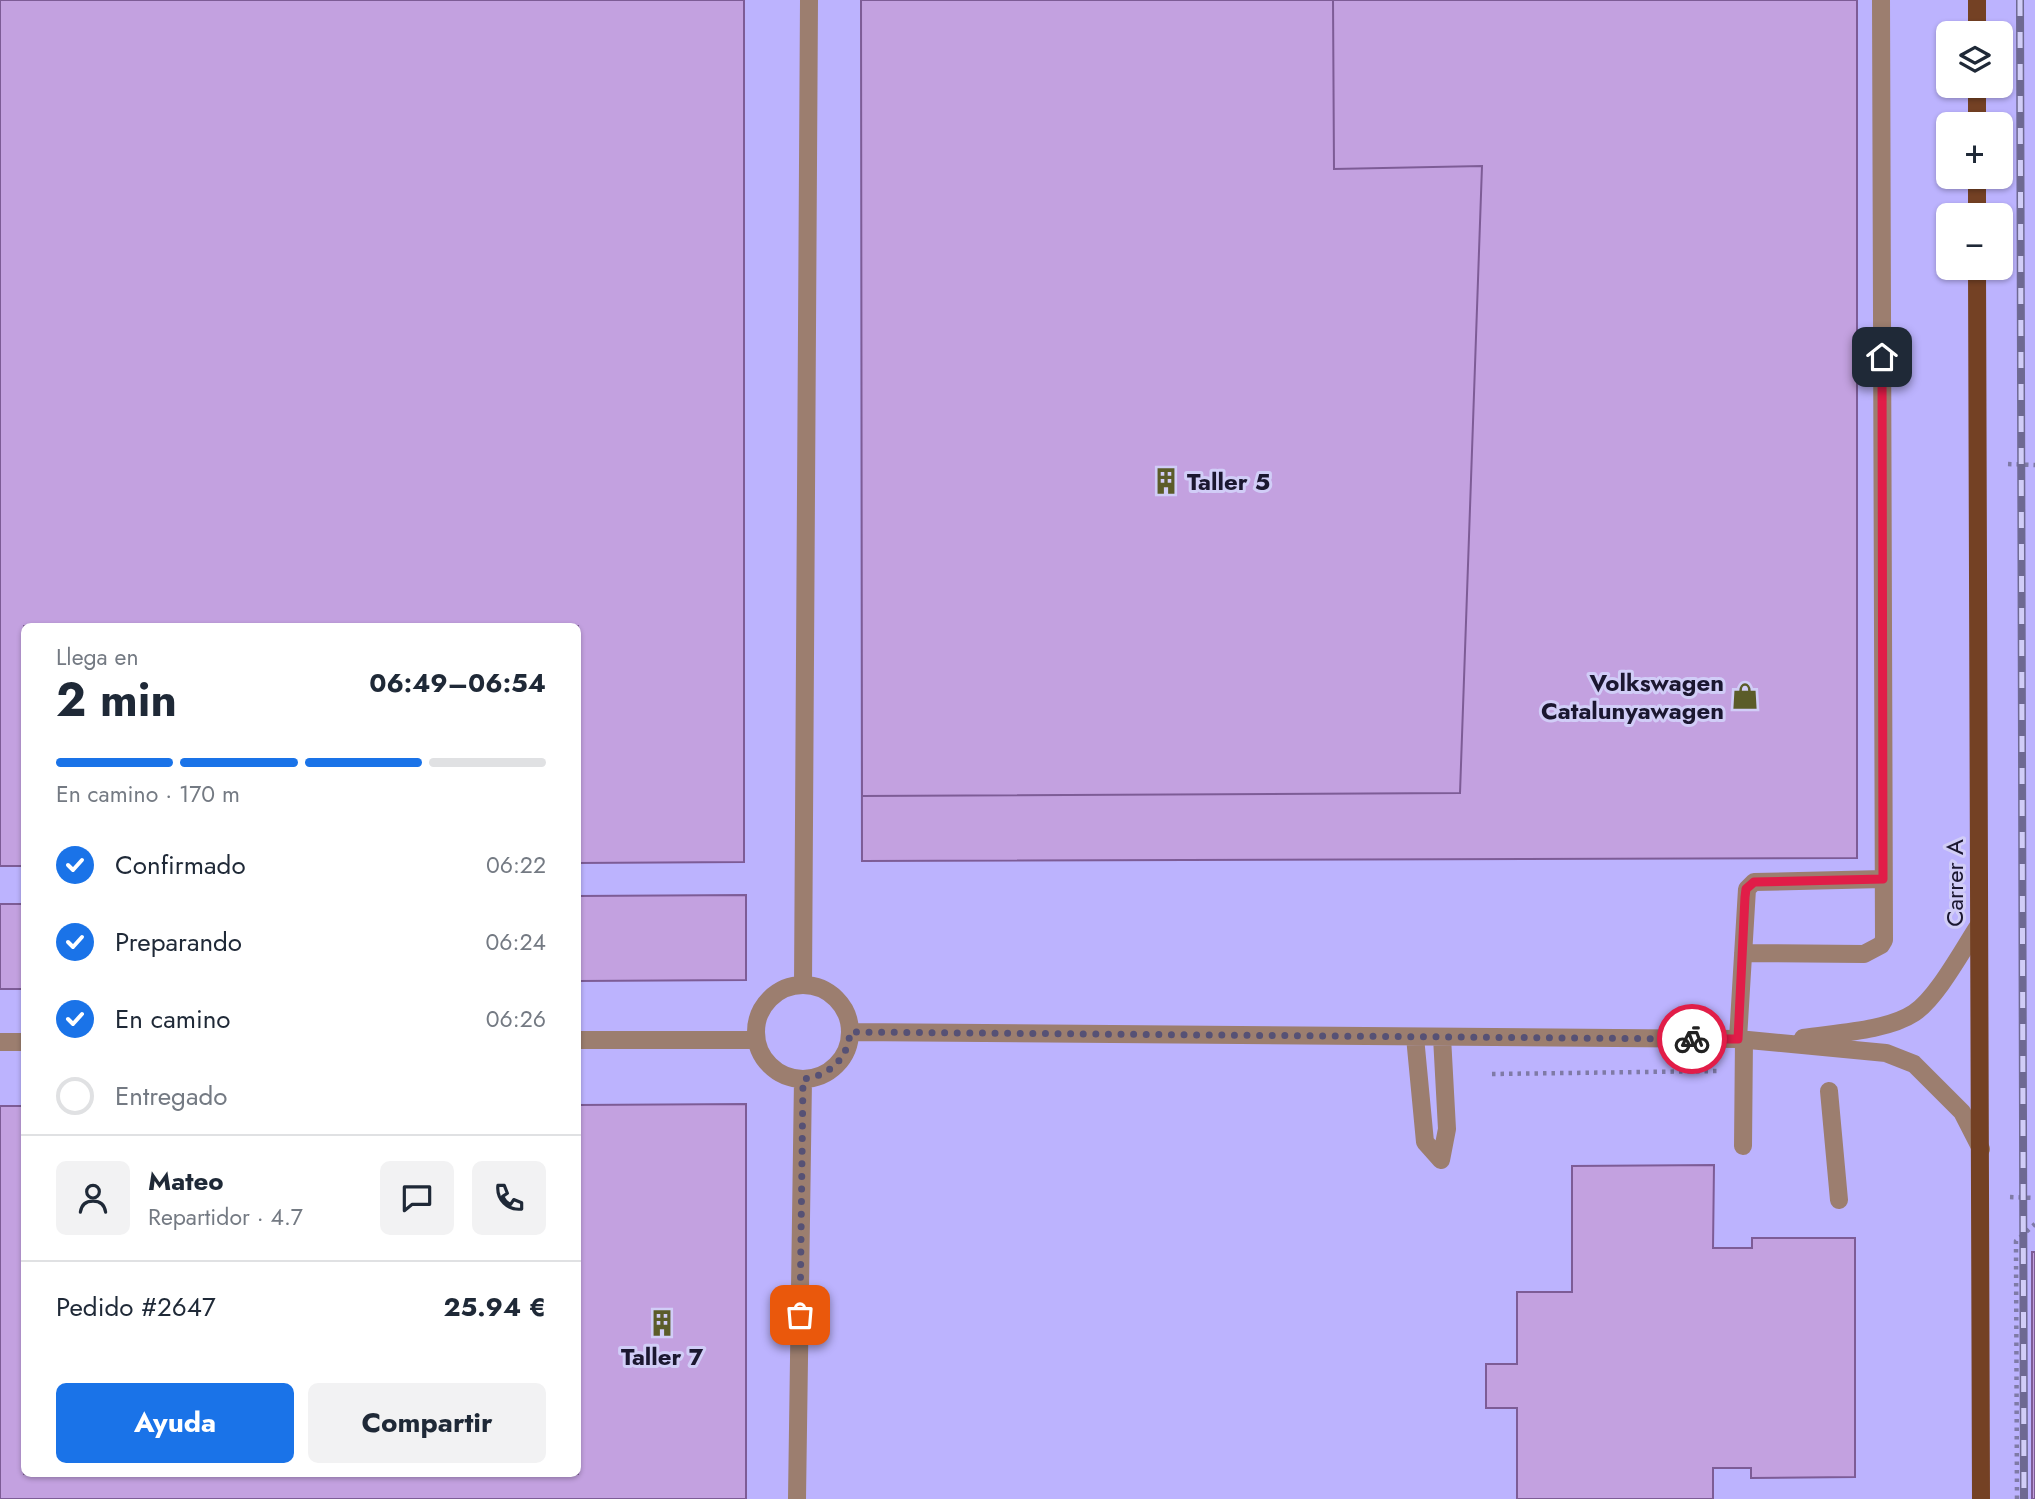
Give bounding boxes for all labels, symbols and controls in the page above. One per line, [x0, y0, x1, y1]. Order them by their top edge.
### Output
map controls [1936, 21, 2013, 280]
button: layers [1936, 21, 2013, 98]
button: + [1936, 112, 2013, 189]
button: − [1936, 203, 2013, 280]
pin [1852, 327, 1912, 387]
icon: home [1863, 338, 1901, 376]
place label: Taller 5 [1187, 464, 1270, 499]
building icon: Taller 5 [1151, 466, 1181, 496]
text: Llega en [56, 640, 138, 674]
text: 06:49–06:54 [369, 664, 546, 702]
place label: Volkswagen Catalunyawagen [1541, 665, 1724, 728]
text: 2 min [56, 667, 177, 733]
shop icon: Volkswagen Catalunyawagen [1730, 681, 1760, 711]
text: En camino · 170 m [56, 777, 240, 811]
street label: Carrer A [1937, 839, 1972, 927]
icon: check [56, 846, 94, 884]
text: Confirmado [115, 846, 246, 884]
text: 06:22 [486, 848, 546, 882]
icon: check [56, 923, 94, 961]
text: Preparando [115, 923, 242, 961]
text: 06:24 [486, 925, 546, 959]
icon: check [56, 1000, 94, 1038]
text: En camino [115, 1000, 231, 1038]
text: 06:26 [486, 1002, 546, 1036]
courier [1657, 1004, 1727, 1074]
icon: bike [1673, 1020, 1711, 1058]
text: Entregado [115, 1077, 227, 1115]
button: person [56, 1161, 130, 1235]
button: chat [380, 1161, 454, 1235]
button: phone [472, 1161, 546, 1235]
text: Mateo [148, 1162, 224, 1200]
text: Repartidor · 4.7 [148, 1200, 303, 1234]
pin [770, 1285, 830, 1345]
text: Pedido #2647 [56, 1288, 216, 1326]
text: 25.94 € [443, 1288, 546, 1326]
icon: bag [781, 1296, 819, 1334]
building icon: Taller 7 [647, 1308, 677, 1338]
place label: Taller 7 [621, 1339, 704, 1374]
button: Ayuda [56, 1383, 294, 1463]
button: Compartir [308, 1383, 546, 1463]

